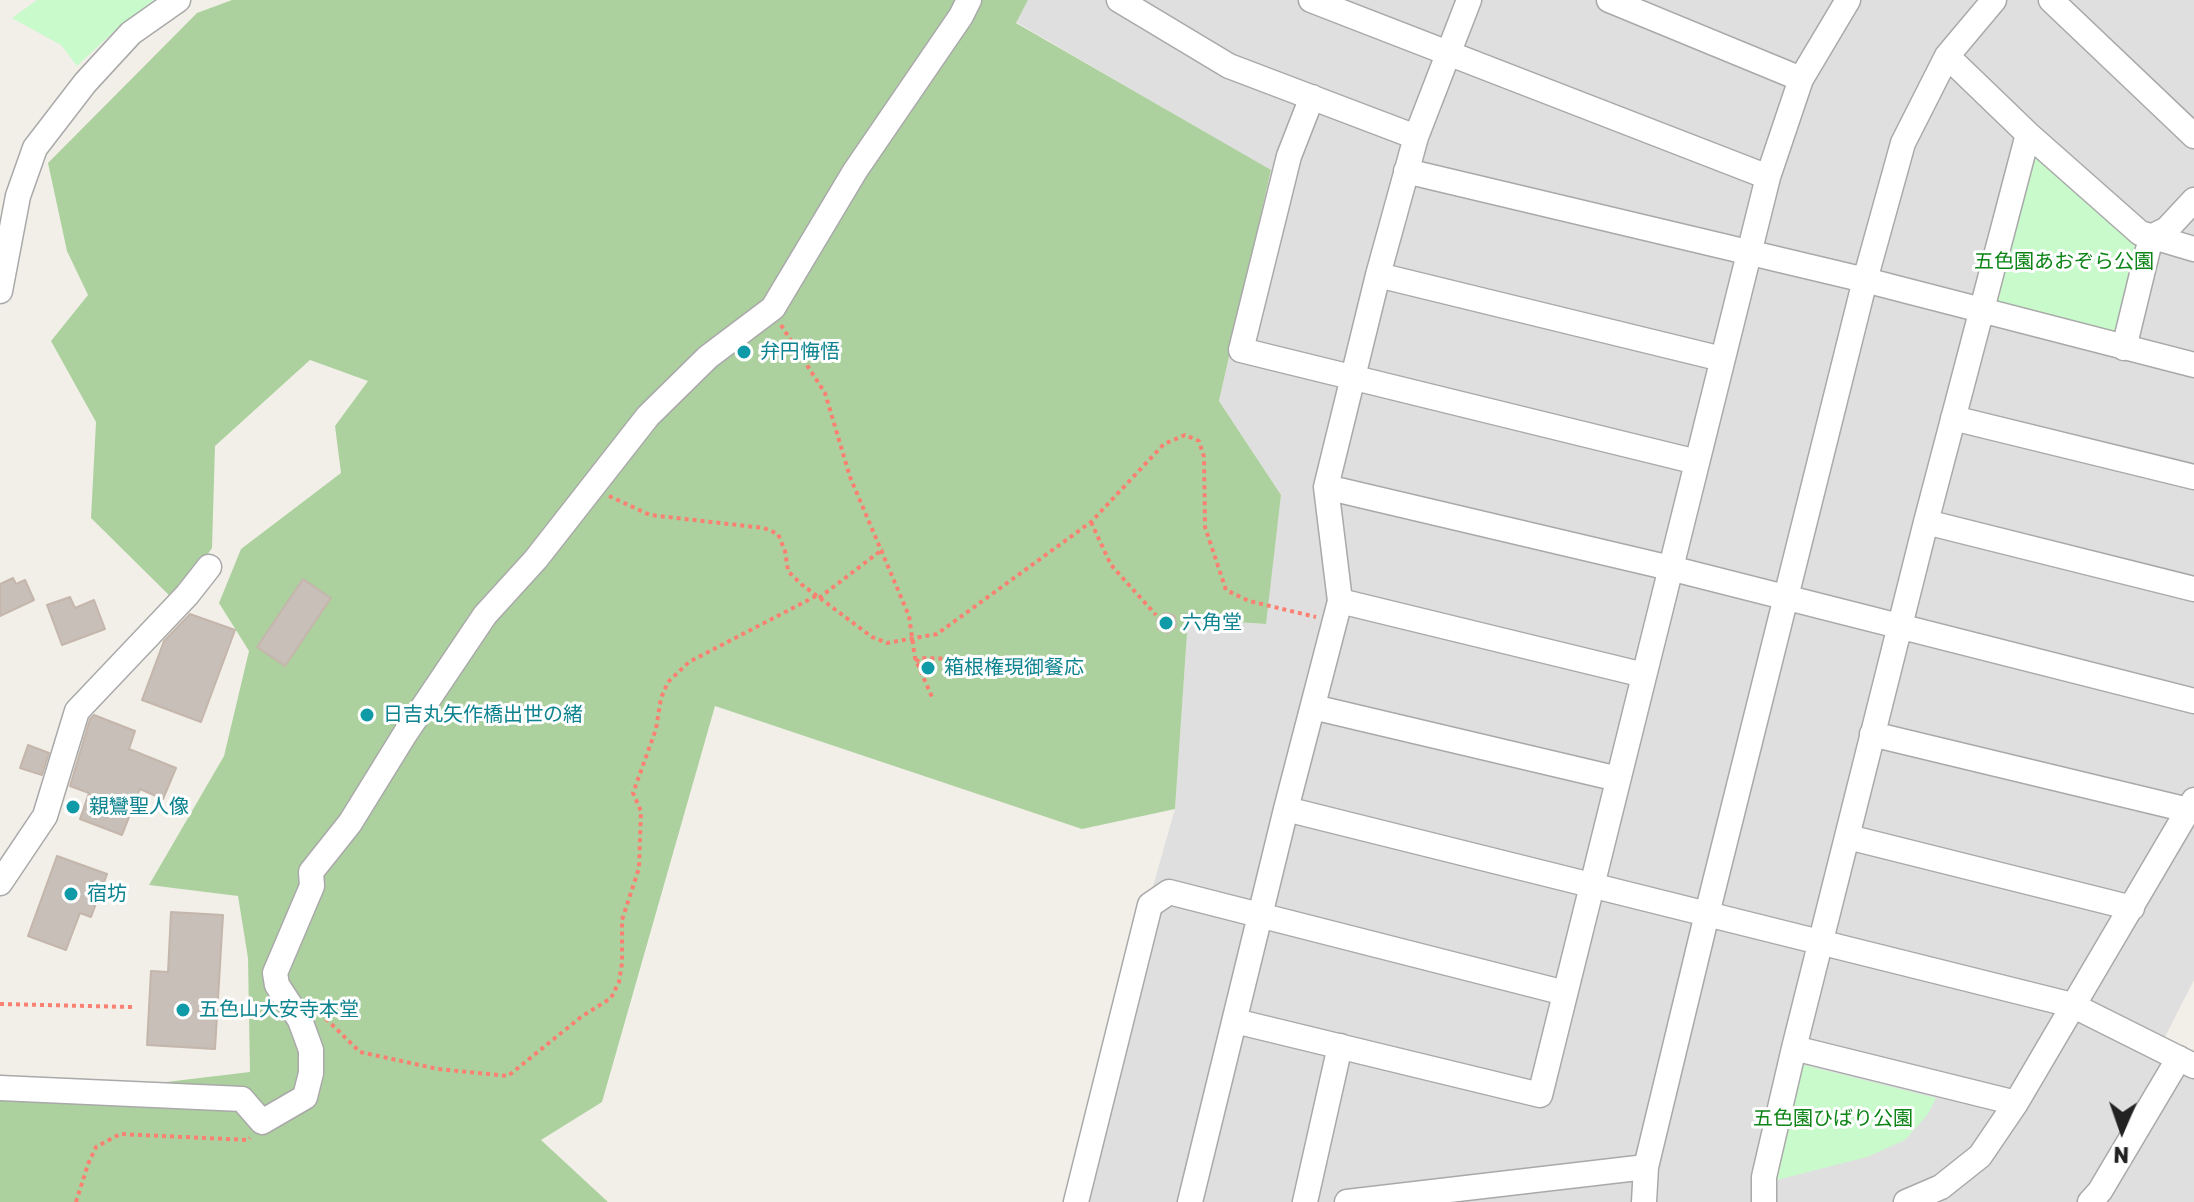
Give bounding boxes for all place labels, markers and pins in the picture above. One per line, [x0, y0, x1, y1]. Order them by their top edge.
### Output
place label: 弁円悔悟 [760, 340, 840, 364]
marker: 弁円悔悟 [735, 343, 753, 361]
place label: 六角堂 [1182, 611, 1242, 635]
marker: 六角堂 [1157, 614, 1175, 632]
place label: 箱根権現御餐応 [944, 656, 1084, 680]
marker: 箱根権現御餐応 [919, 659, 937, 677]
place label: 日吉丸矢作橋出世の緒 [383, 703, 583, 727]
marker: 日吉丸矢作橋出世の緒 [358, 706, 376, 724]
place label: 親鸞聖人像 [89, 795, 189, 819]
marker: 親鸞聖人像 [64, 798, 82, 816]
place label: 宿坊 [87, 882, 127, 906]
marker: 宿坊 [62, 885, 80, 903]
place label: 五色山大安寺本堂 [199, 998, 359, 1022]
marker: 五色山大安寺本堂 [174, 1001, 192, 1019]

